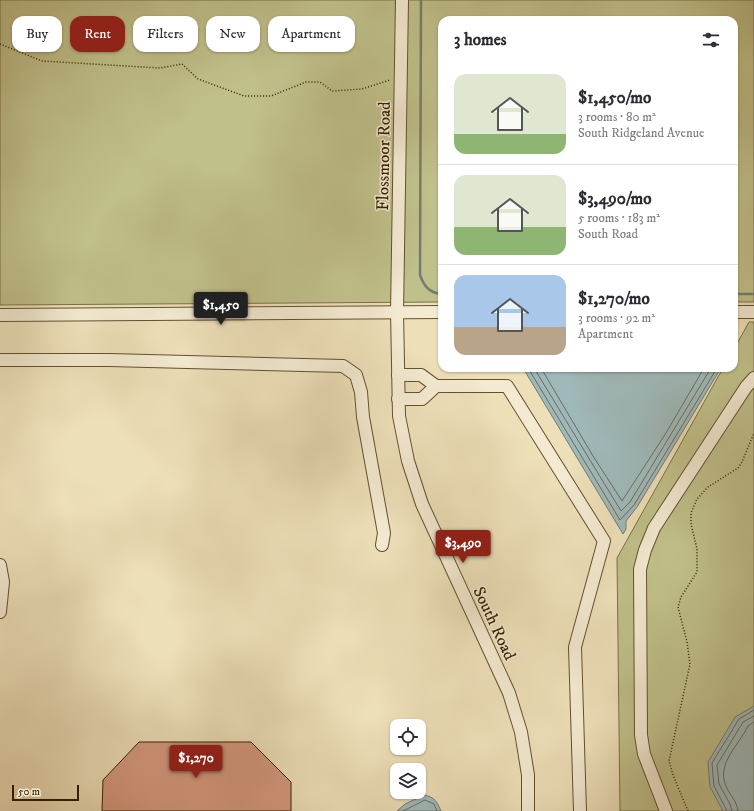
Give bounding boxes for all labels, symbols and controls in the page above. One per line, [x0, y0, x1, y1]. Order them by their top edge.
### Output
chip: Buy [12, 16, 62, 52]
chip: Rent [70, 16, 125, 52]
chip: Filters [133, 16, 198, 52]
chip: New [206, 16, 260, 52]
chip: Apartment [268, 16, 355, 52]
text: 3 homes [454, 29, 507, 51]
icon: filters [700, 29, 722, 51]
text: $1,450/mo [578, 87, 651, 109]
icon: home [486, 90, 534, 138]
street label: Flossmoor Road [372, 101, 396, 211]
text: 3 rooms · 80 m² [578, 109, 656, 125]
text: South Ridgeland Avenue [578, 125, 704, 141]
text: $3,490/mo [578, 188, 652, 210]
icon: home [486, 191, 534, 239]
text: 5 rooms · 183 m² [578, 210, 660, 226]
text: South Road [578, 226, 638, 242]
text: $1,270/mo [578, 288, 650, 310]
icon: home [486, 291, 534, 339]
pin: $1,450 [188, 292, 254, 326]
text: $1,450 [203, 297, 239, 313]
text: 3 rooms · 92 m² [578, 310, 655, 326]
text: Apartment [578, 326, 633, 342]
pin: $3,490 [430, 530, 496, 564]
text: $3,490 [445, 535, 481, 551]
street label: South Road [468, 583, 521, 664]
map controls [390, 719, 426, 799]
button: locate [390, 719, 426, 755]
pin: $1,270 [163, 745, 229, 779]
text: $1,270 [178, 750, 214, 766]
button: layers [390, 763, 426, 799]
scale bar [12, 783, 79, 802]
text: 50 m [18, 785, 40, 799]

